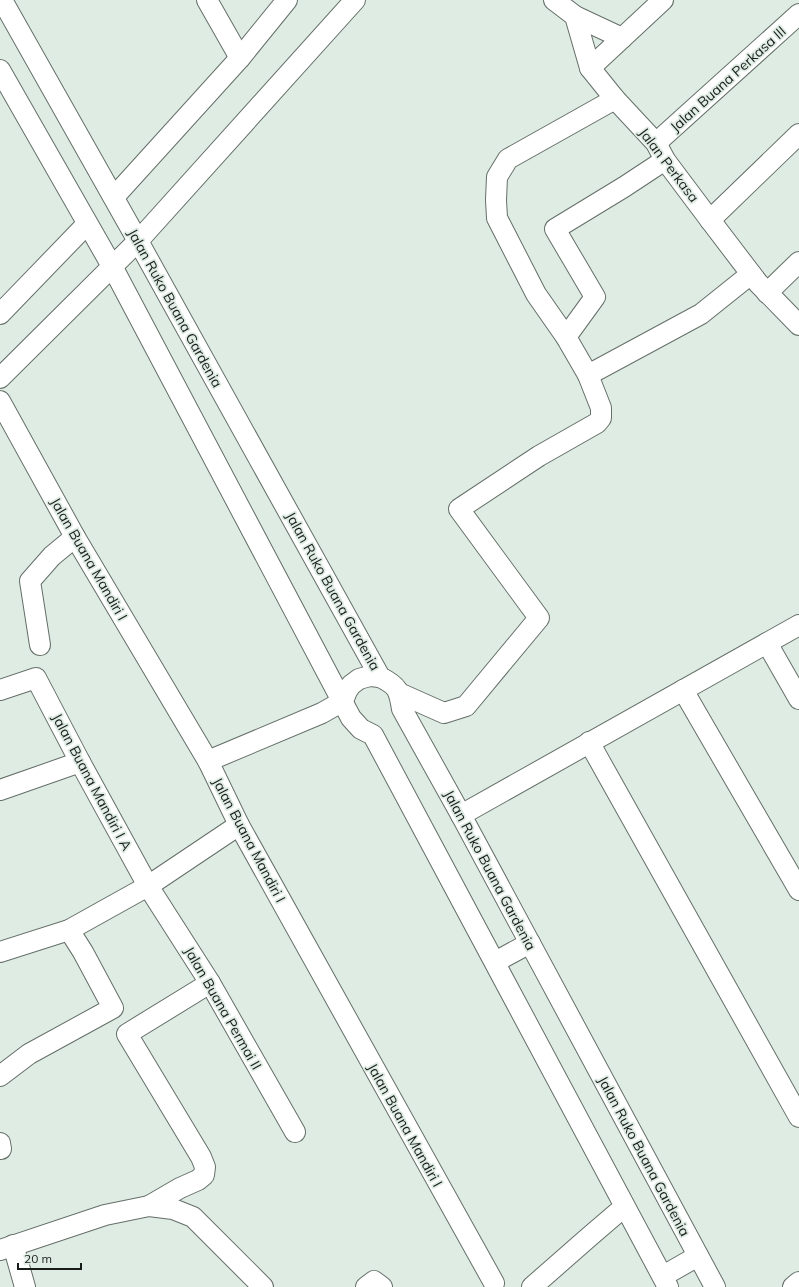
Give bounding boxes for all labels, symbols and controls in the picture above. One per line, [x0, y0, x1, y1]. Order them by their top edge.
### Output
street label: Jalan Buana Perkasa III [666, 22, 790, 136]
street label: Jalan Perkasa [635, 124, 703, 206]
street label: Jalan Ruko Buana Gardenia [124, 225, 226, 391]
street label: Jalan Buana Mandiri I [46, 494, 132, 624]
street label: Jalan Ruko Buana Gardenia [282, 508, 384, 674]
street label: Jalan Buana Mandiri I A [48, 710, 136, 854]
street label: Jalan Buana Mandiri I [208, 774, 290, 906]
street label: Jalan Ruko Buana Gardenia [440, 787, 540, 953]
street label: Jalan Buana Permai II [180, 943, 266, 1073]
street label: Jalan Buana Mandiri I [363, 1060, 447, 1190]
street label: Jalan Ruko Buana Gardenia [594, 1073, 694, 1239]
scale bar [18, 1245, 81, 1271]
text: 20 m [24, 1251, 52, 1266]

